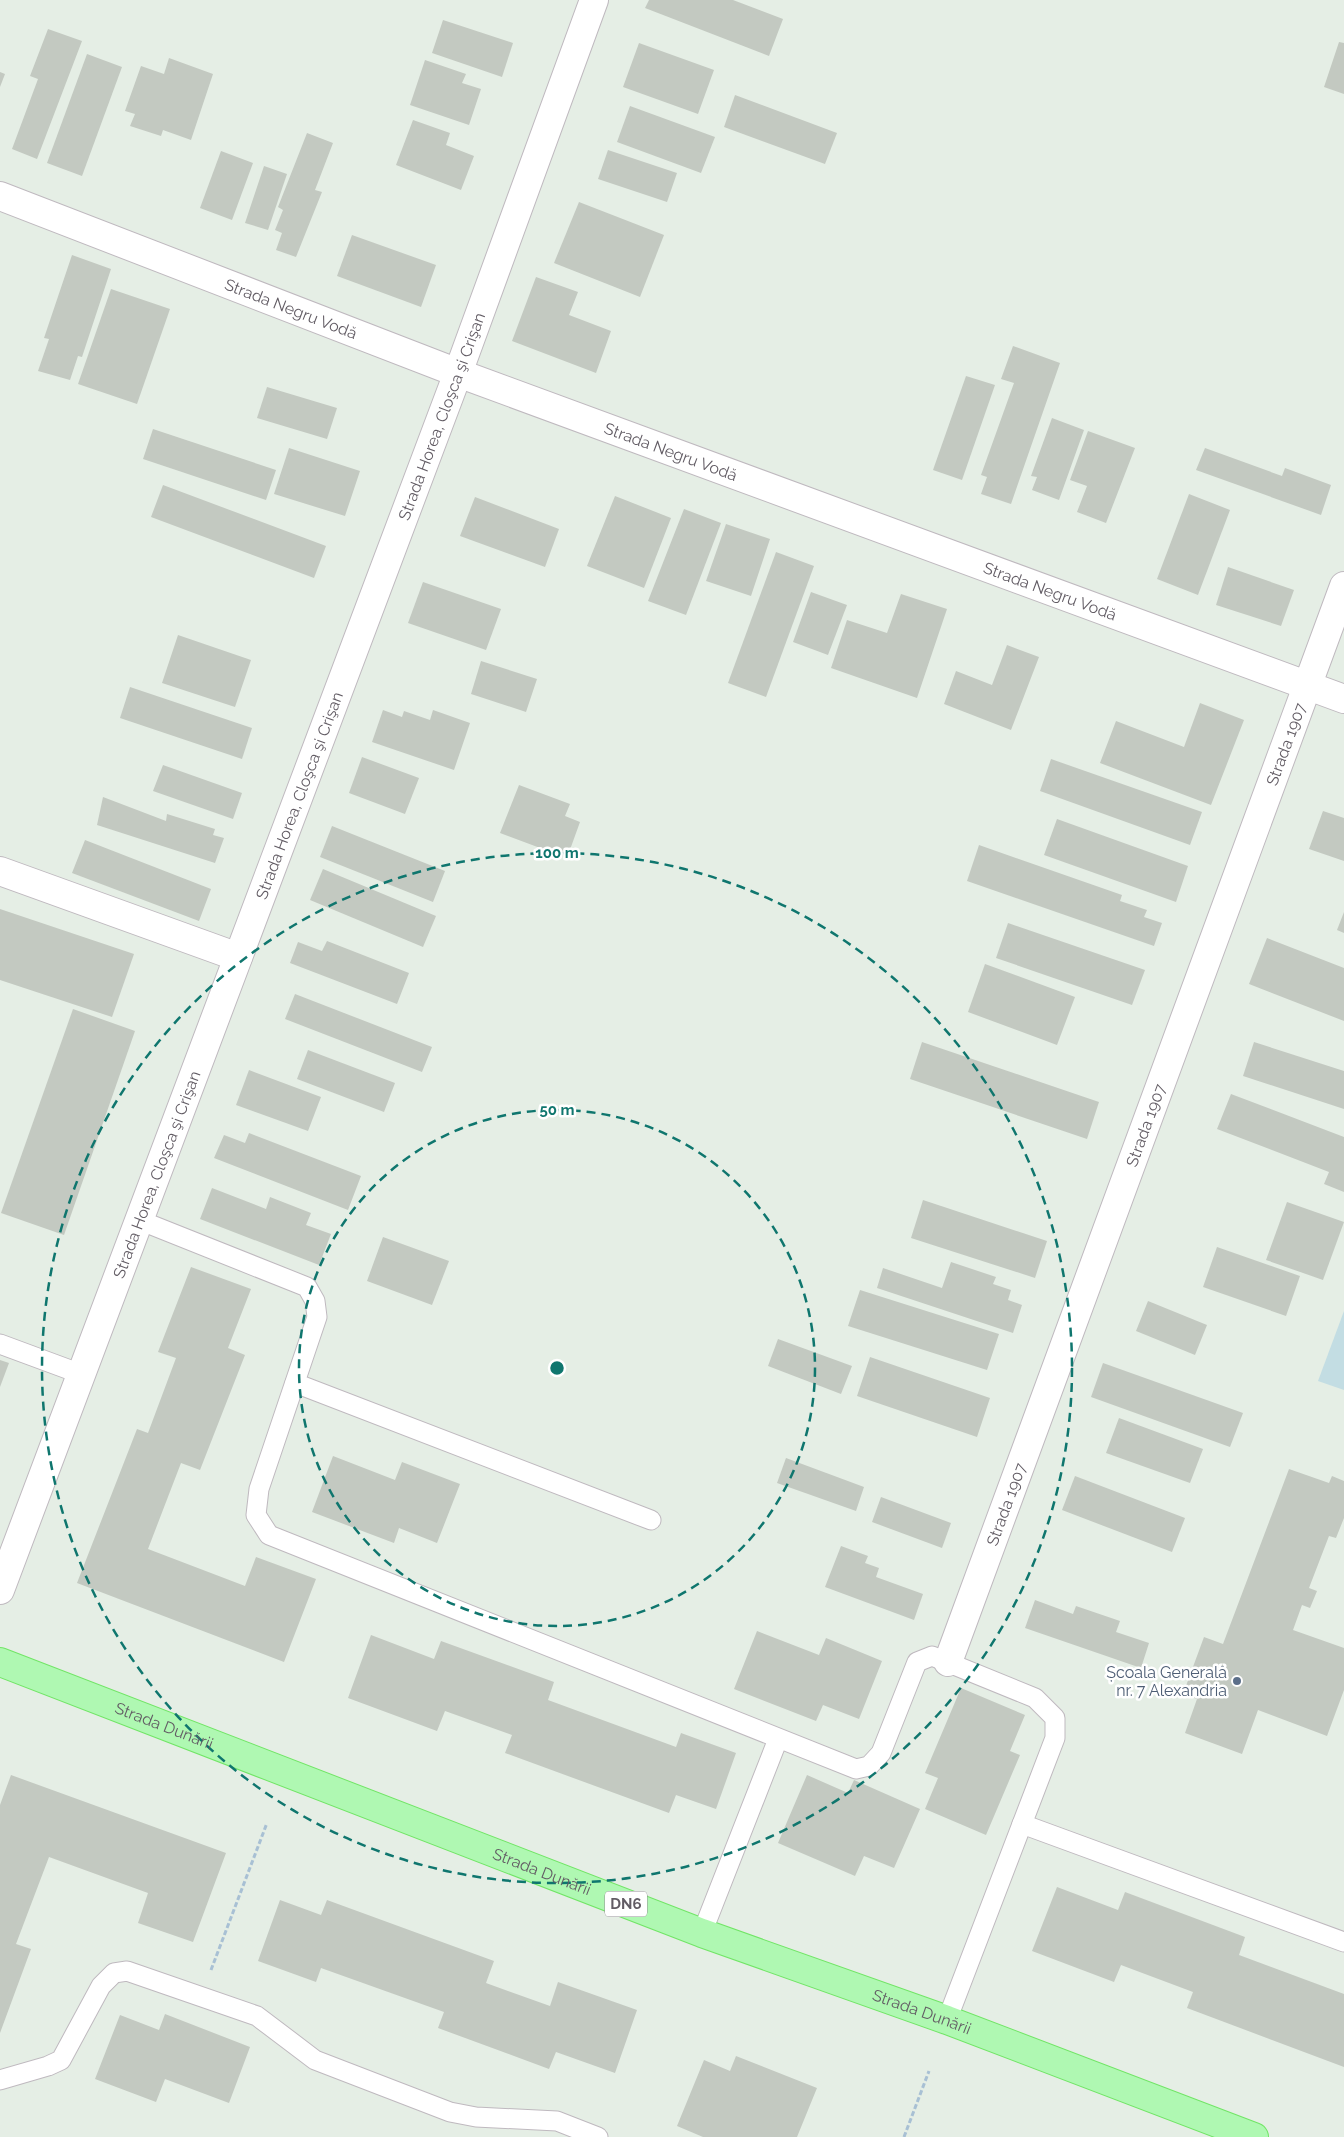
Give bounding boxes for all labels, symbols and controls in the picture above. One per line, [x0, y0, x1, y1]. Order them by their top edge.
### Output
street label: Strada Negru Vodă [222, 275, 360, 343]
street label: Strada Horea, Cloşca şi Crişan [395, 310, 489, 523]
street label: Strada Negru Vodă [602, 419, 740, 485]
street label: Strada Negru Vodă [981, 558, 1119, 624]
street label: Strada Horea, Cloşca şi Crişan [252, 689, 347, 902]
street label: Strada 1907 [1262, 700, 1310, 788]
text: 100 m [535, 844, 579, 862]
street label: Strada Horea, Cloşca şi Crişan [109, 1068, 204, 1281]
street label: Strada 1907 [1122, 1081, 1170, 1169]
text: 50 m [539, 1101, 575, 1119]
centre of rings [548, 1359, 566, 1377]
street label: Strada 1907 [983, 1460, 1031, 1548]
place label: Școala Generală nr. 7 Alexandria [1106, 1663, 1227, 1700]
marker: Școala Generală nr. 7 Alexandria [1231, 1675, 1243, 1687]
street label: Strada Dunării [112, 1698, 216, 1753]
street label: Strada Dunării [490, 1844, 594, 1899]
road number: DN6 [605, 1892, 647, 1916]
street label: Strada Dunării [870, 1985, 974, 2038]

